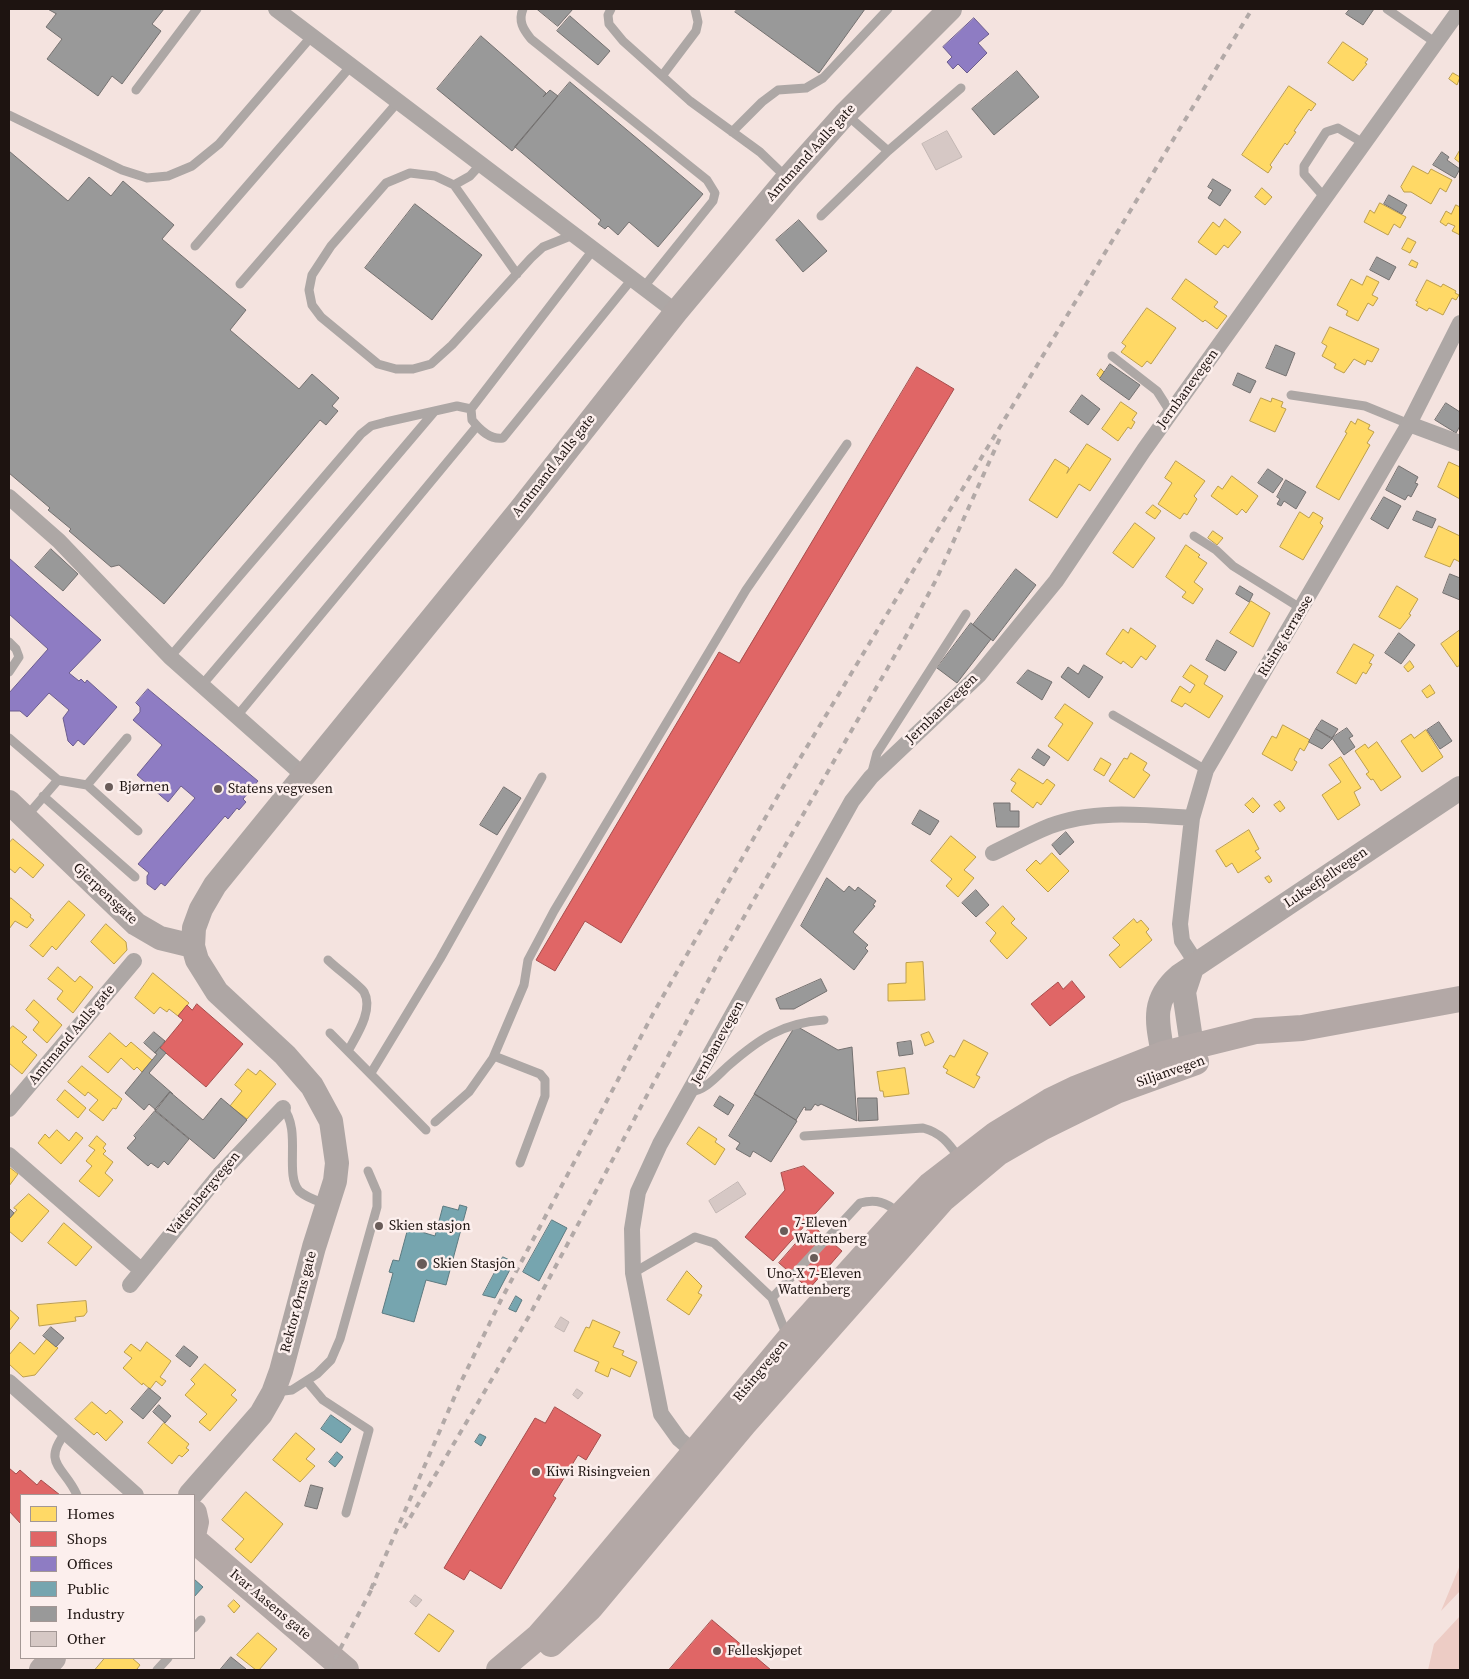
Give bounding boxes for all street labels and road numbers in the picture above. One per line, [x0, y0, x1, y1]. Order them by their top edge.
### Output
street label: Amtmand Aalls gate [763, 101, 859, 205]
street label: Jernbanevegen [1154, 346, 1222, 432]
street label: Amtmand Aalls gate [509, 411, 599, 521]
street label: Rising terrasse [1255, 592, 1317, 680]
street label: Jernbanevegen [902, 670, 982, 748]
street label: Luksefjellvegen [1281, 844, 1371, 912]
street label: Gjerpensgate [69, 860, 141, 928]
street label: Amtmand Aalls gate [25, 982, 119, 1088]
street label: Jernbanevegen [688, 998, 748, 1088]
street label: Siljanvegen [1135, 1052, 1207, 1092]
street label: Vattenbergvegen [164, 1148, 244, 1240]
street label: Rektor Ørns gate [277, 1249, 321, 1355]
street label: Risingvegen [730, 1336, 792, 1406]
street label: Ivar Aasens gate [226, 1566, 314, 1644]

